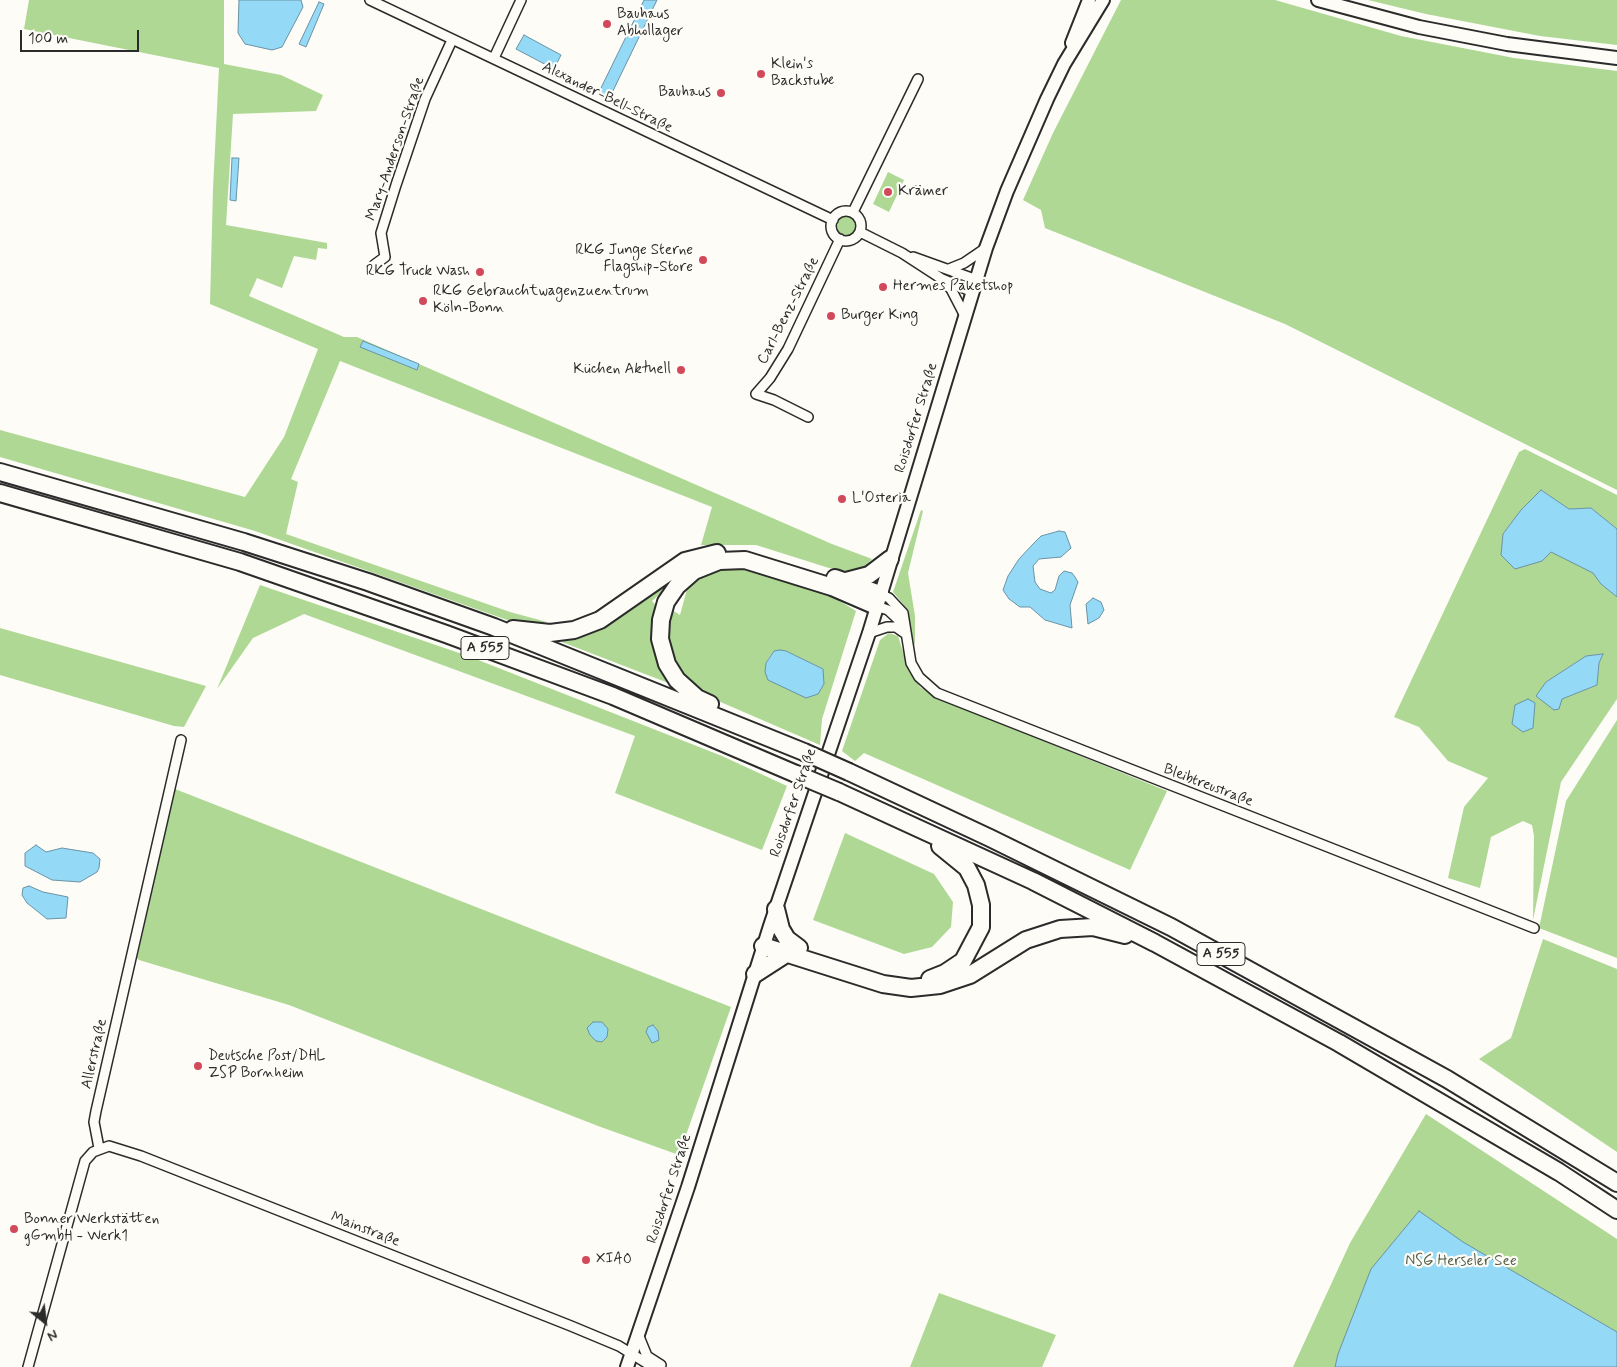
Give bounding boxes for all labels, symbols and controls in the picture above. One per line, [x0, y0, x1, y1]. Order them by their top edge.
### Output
place label: Bauhaus Abhollager [617, 6, 683, 41]
marker: Bauhaus Abhollager [601, 18, 613, 30]
scale bar [22, 20, 141, 52]
text: 100 m [28, 29, 68, 49]
place label: Klein's Backstube [771, 56, 834, 91]
street label: Alexander-Bell-Straße [539, 58, 675, 138]
marker: Klein's Backstube [755, 68, 767, 80]
street label: Mary-Anderson-Straße [363, 75, 429, 223]
place label: Bauhaus [659, 84, 711, 102]
marker: Bauhaus [715, 87, 727, 99]
place label: Krämer [898, 183, 948, 201]
marker: Krämer [882, 186, 894, 198]
place label: RKG Junge Sterne Flagship-Store [575, 242, 693, 277]
marker: RKG Junge Sterne Flagship-Store [697, 254, 709, 266]
street label: Carl-Benz-Straße [754, 254, 824, 368]
place label: RKG Truck Wash [366, 263, 470, 281]
marker: RKG Truck Wash [474, 266, 486, 278]
place label: Hermes Paketshop [893, 278, 1013, 296]
marker: Hermes Paketshop [877, 281, 889, 293]
place label: RKG Gebrauchtwagenzuentrum Köln-Bonn [433, 283, 649, 318]
marker: RKG Gebrauchtwagenzuentrum Köln-Bonn [417, 295, 429, 307]
place label: Burger King [841, 307, 918, 325]
marker: Burger King [825, 310, 837, 322]
place label: Küchen Aktuell [573, 361, 671, 379]
street label: Roisdorfer Straße [892, 361, 942, 475]
marker: Küchen Aktuell [675, 364, 687, 376]
place label: L'Osteria [852, 490, 911, 508]
marker: L'Osteria [836, 493, 848, 505]
road number: A 555 [461, 636, 509, 660]
street label: Roisdorfer Straße [767, 746, 821, 860]
street label: Bleibtreustraße [1161, 761, 1255, 811]
road number: A 555 [1197, 942, 1245, 966]
street label: Allerstraße [78, 1017, 112, 1091]
place label: Deutsche Post/DHL ZSP Bornheim [208, 1048, 325, 1083]
marker: Deutsche Post/DHL ZSP Bornheim [192, 1060, 204, 1072]
street label: Roisdorfer Straße [644, 1132, 696, 1246]
street label: Mainstraße [328, 1209, 402, 1251]
place label: Bonner Werkstätten gGmbH - Werk1 [24, 1211, 159, 1246]
marker: Bonner Werkstätten gGmbH - Werk1 [8, 1223, 20, 1235]
place label: XIAO [596, 1251, 632, 1269]
park label: NSG Herseler See [1405, 1253, 1517, 1271]
marker: XIAO [580, 1254, 592, 1266]
north arrow [20, 1297, 70, 1347]
text: N [44, 1325, 61, 1345]

